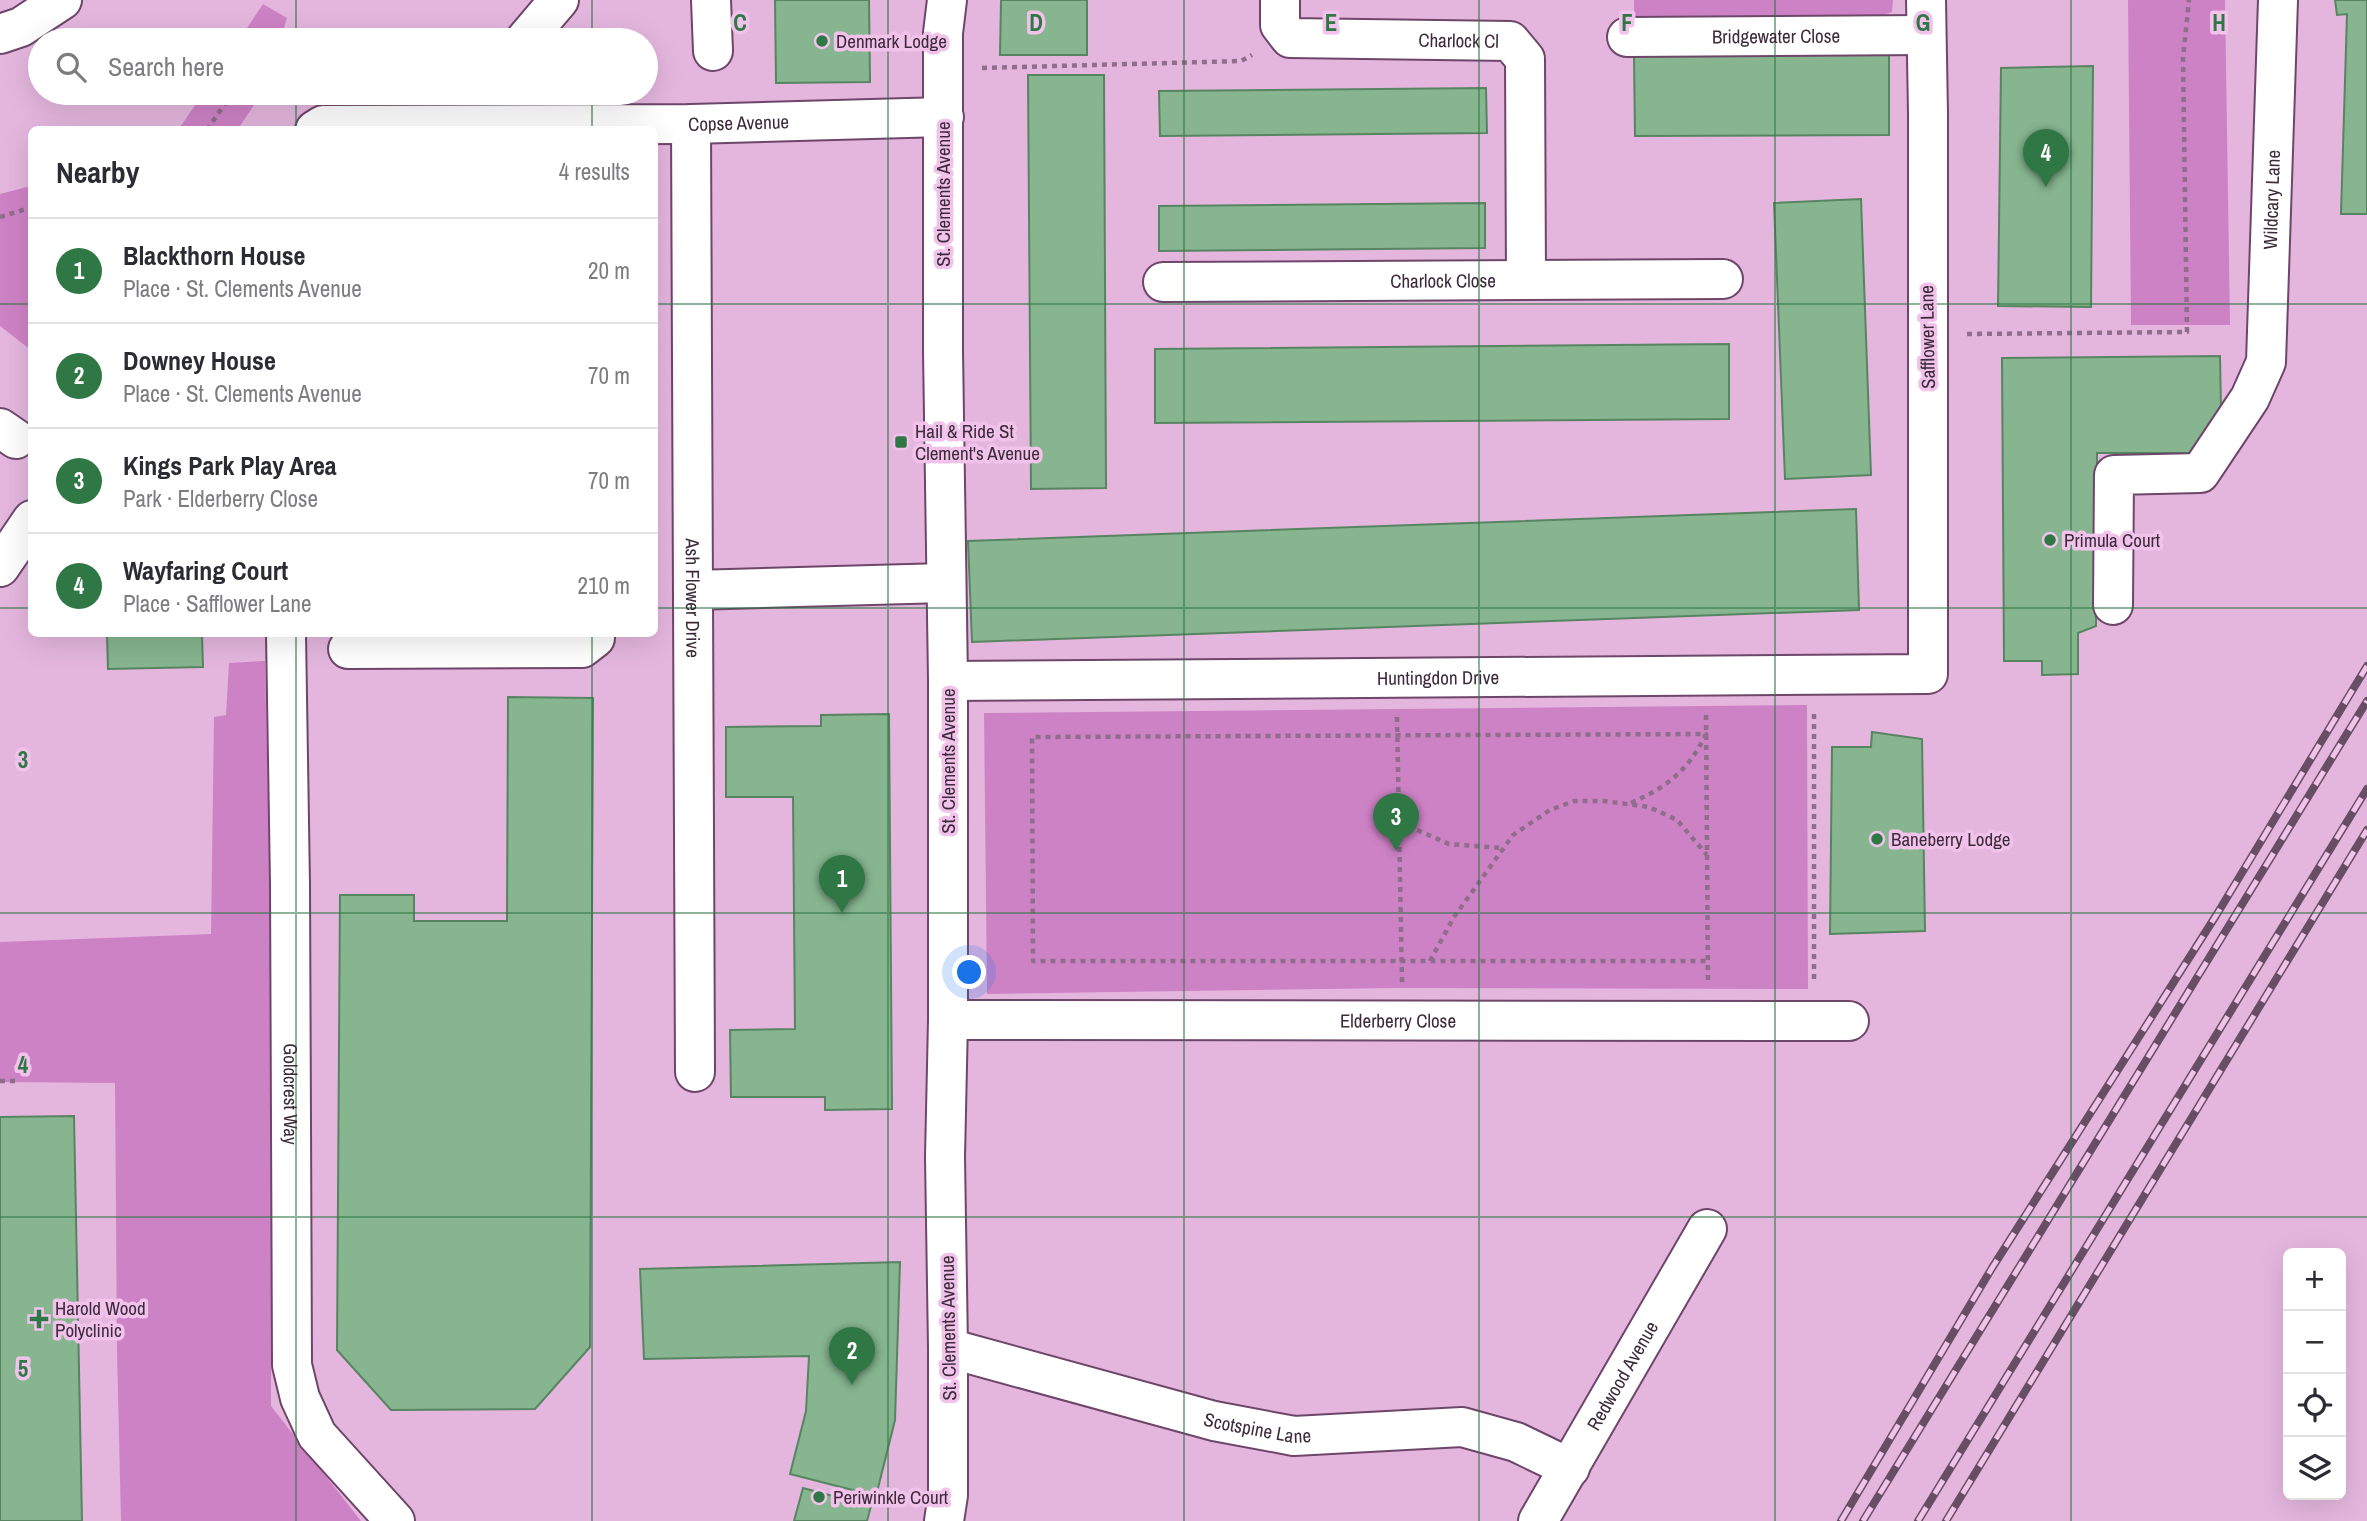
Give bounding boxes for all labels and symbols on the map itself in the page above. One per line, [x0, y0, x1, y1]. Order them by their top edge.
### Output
text: C [733, 7, 747, 38]
text: D [1029, 7, 1043, 38]
text: E [1325, 7, 1337, 38]
text: F [1621, 7, 1633, 38]
text: G [1916, 7, 1930, 38]
text: H [2212, 7, 2226, 38]
street label: Bridgewater Close [1712, 23, 1840, 49]
street label: Charlock Cl [1418, 27, 1499, 54]
place label: Denmark Lodge [836, 28, 947, 54]
marker: Denmark Lodge [814, 33, 830, 49]
street label: Copse Avenue [688, 108, 789, 137]
street label: St. Clements Avenue [930, 121, 956, 267]
pin: 4 [2023, 129, 2069, 187]
street label: Wildcary Lane [2257, 149, 2286, 250]
street label: Charlock Close [1390, 267, 1496, 294]
street label: Safflower Lane [1913, 285, 1941, 389]
place label: Hail & Ride St Clement's Avenue [915, 418, 1040, 466]
marker: Hail & Ride St Clement's Avenue [893, 434, 909, 450]
place label: Primula Court [2064, 527, 2161, 553]
marker: Primula Court [2042, 532, 2058, 548]
street label: Ash Flower Drive [680, 537, 706, 658]
street label: Huntingdon Drive [1377, 664, 1499, 691]
street label: St. Clements Avenue [935, 688, 961, 834]
text: 3 [18, 744, 28, 775]
pin: 3 [1373, 793, 1419, 851]
place label: Baneberry Lodge [1891, 826, 2011, 852]
marker: Baneberry Lodge [1869, 831, 1885, 847]
pin: 1 [819, 855, 865, 913]
your location [952, 955, 986, 989]
street label: Elderberry Close [1340, 1007, 1456, 1034]
street label: Goldcrest Way [278, 1043, 304, 1145]
text: 4 [18, 1049, 29, 1080]
street label: St. Clements Avenue [934, 1255, 962, 1401]
place label: Harold Wood Polyclinic [55, 1295, 146, 1343]
marker: Harold Wood Polyclinic [29, 1309, 49, 1329]
street label: Redwood Avenue [1580, 1316, 1664, 1435]
pin: 2 [829, 1327, 875, 1385]
text: 5 [18, 1353, 28, 1384]
street label: Scotspine Lane [1201, 1406, 1312, 1449]
place label: Periwinkle Court [833, 1484, 949, 1510]
marker: Periwinkle Court [811, 1489, 827, 1505]

